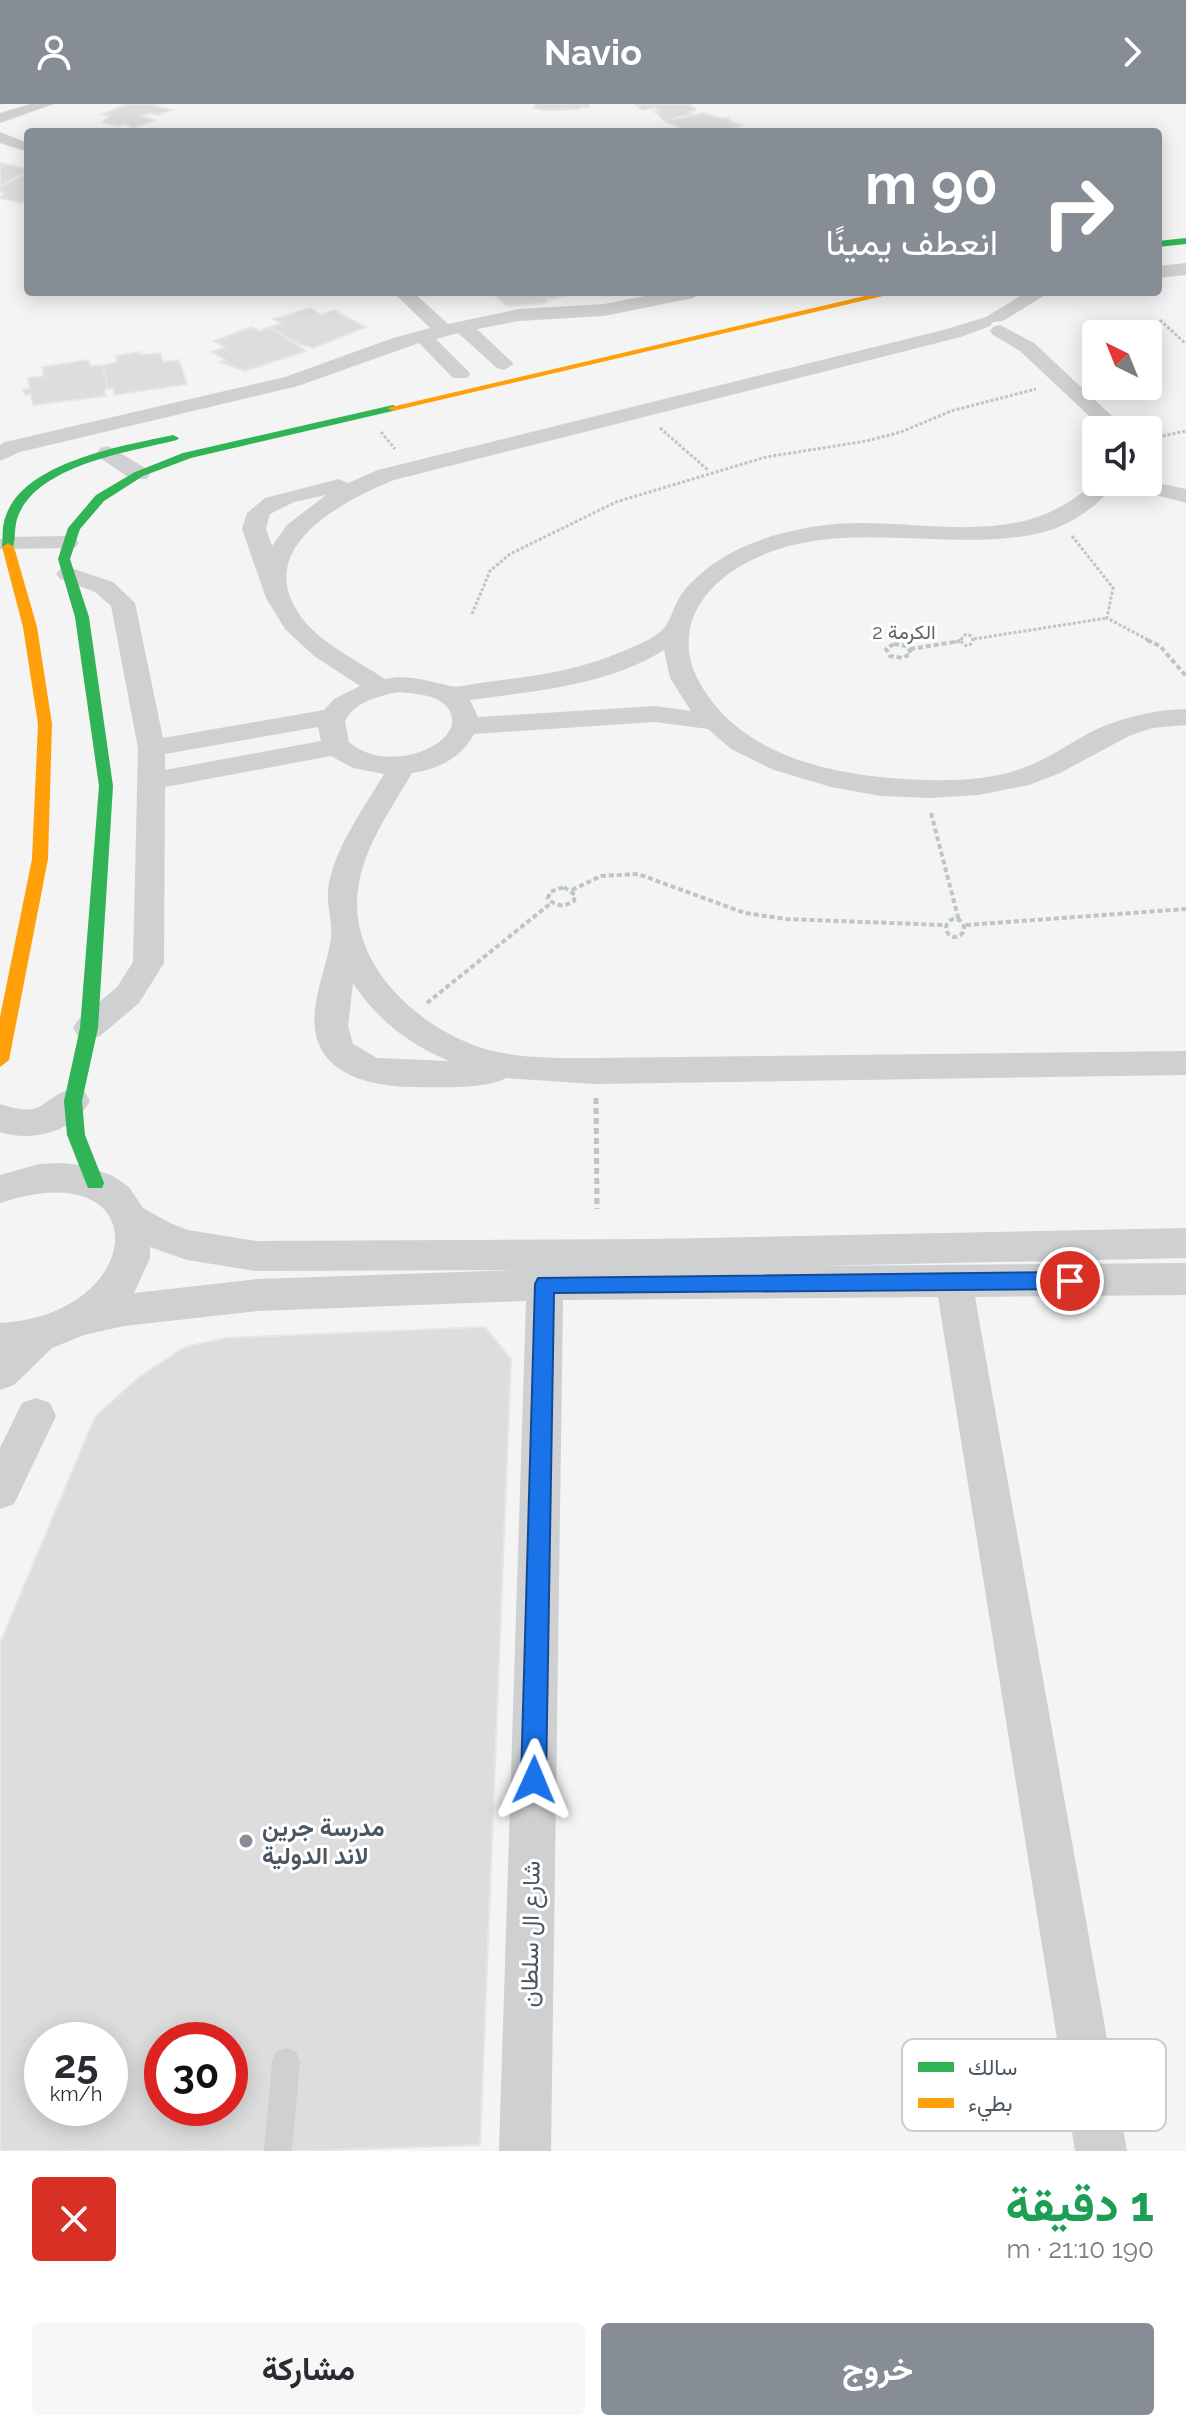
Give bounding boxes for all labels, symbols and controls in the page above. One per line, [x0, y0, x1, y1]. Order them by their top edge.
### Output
icon: person [32, 30, 76, 74]
icon: forward [1110, 30, 1154, 74]
text: Navio [544, 31, 642, 73]
text: 90 m [865, 151, 998, 217]
icon: right [1026, 160, 1130, 264]
text: انعطف يمينًا [825, 221, 998, 263]
north arrow [1082, 320, 1162, 400]
map controls [1082, 320, 1162, 496]
button: sound [1082, 416, 1162, 496]
district label: الكرمة 2 [872, 620, 936, 645]
pin [1036, 1247, 1104, 1315]
icon: arrive [1048, 1259, 1092, 1303]
position arrow [492, 1738, 576, 1822]
place label: مدرسة جرين لاند الدولية [262, 1813, 384, 1871]
marker: مدرسة جرين لاند الدولية [237, 1832, 255, 1850]
street label: شارع ال سلطان [514, 1860, 548, 2008]
speed limit sign: 30 [144, 2022, 248, 2126]
legend [902, 2039, 1166, 2131]
text: 25 [54, 2040, 98, 2087]
text: سالك [968, 2054, 1017, 2080]
text: km/h [50, 2082, 102, 2106]
text: بطيء [968, 2090, 1013, 2122]
text: 1 دقيقة [1006, 2176, 1154, 2232]
button: close [32, 2177, 116, 2261]
text: 190 m · 21:10 [1006, 2234, 1154, 2264]
button: مشاركة [32, 2323, 585, 2415]
button: خروج [601, 2323, 1154, 2415]

